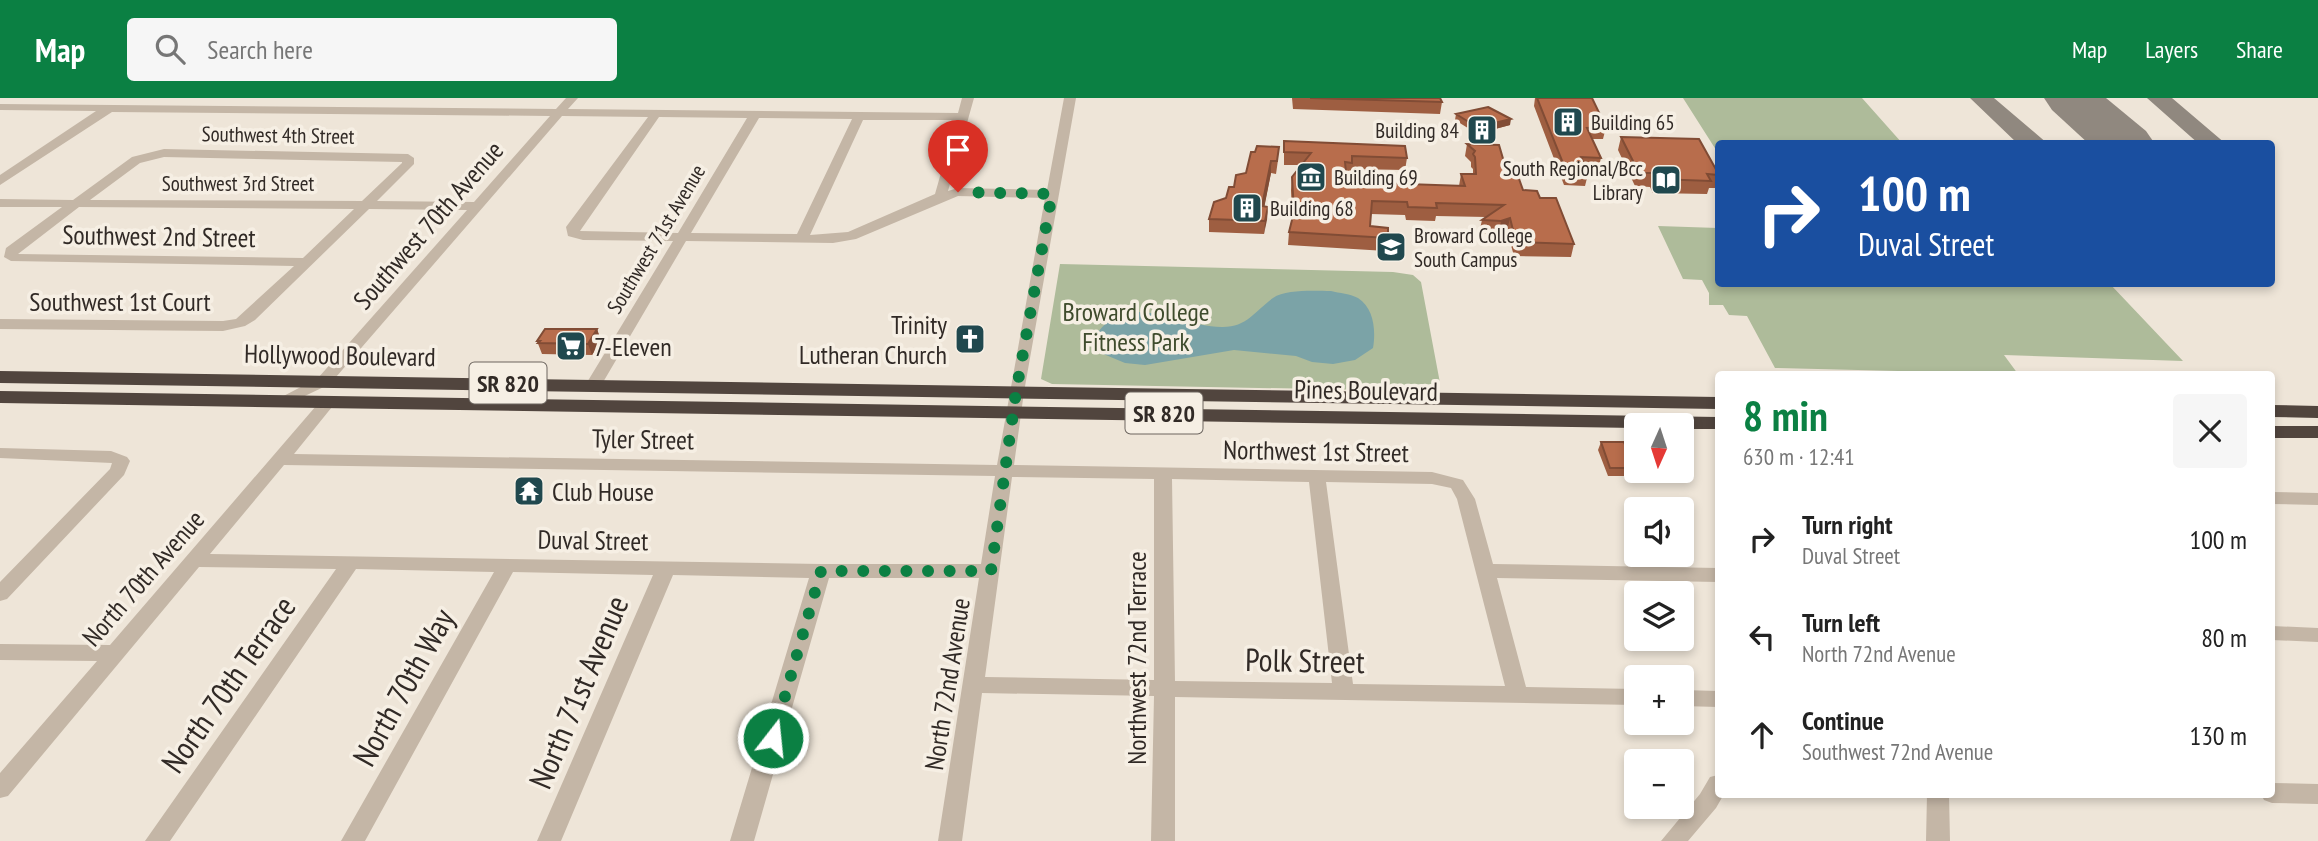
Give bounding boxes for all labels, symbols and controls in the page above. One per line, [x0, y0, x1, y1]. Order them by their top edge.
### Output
search box [127, 18, 617, 81]
text: Map [35, 28, 85, 71]
icon: search [151, 30, 189, 68]
text: Search here [207, 33, 313, 66]
text: Map [2072, 34, 2107, 65]
text: Layers [2145, 34, 2198, 65]
text: Share [2236, 34, 2283, 65]
building icon: Building 65 [1551, 105, 1585, 139]
place label: Building 65 [1591, 109, 1675, 136]
building icon: Building 84 [1465, 113, 1499, 147]
place label: Building 84 [1375, 117, 1460, 144]
street label: Southwest 4th Street [201, 120, 355, 150]
pin [928, 120, 988, 192]
icon: arrive [939, 131, 977, 169]
street label: Southwest 70th Avenue [346, 134, 510, 316]
place label: South Regional/Bcc Library [1503, 155, 1644, 206]
street label: Southwest 71st Avenue [601, 160, 711, 318]
museum icon: Building 69 [1294, 160, 1328, 194]
text: 100 m [1858, 161, 1971, 225]
library icon: South Regional/Bcc Library [1649, 163, 1683, 197]
place label: Building 69 [1334, 164, 1418, 191]
icon: right [1743, 168, 1834, 259]
street label: Southwest 3rd Street [162, 170, 315, 197]
building icon: Building 68 [1230, 191, 1264, 225]
place label: Building 68 [1270, 195, 1354, 222]
street label: Southwest 2nd Street [62, 218, 256, 254]
place label: Broward College South Campus [1414, 222, 1533, 273]
text: Duval Street [1858, 223, 1994, 265]
school or university icon: Broward College South Campus [1374, 230, 1408, 264]
street label: Southwest 1st Court [29, 285, 211, 318]
park label: Broward College Fitness Park [1062, 295, 1210, 358]
place label: Trinity Lutheran Church [799, 308, 947, 371]
church icon: Trinity Lutheran Church [953, 322, 987, 356]
supermarket icon: 7-Eleven [554, 329, 588, 363]
place label: 7-Eleven [594, 330, 672, 363]
street label: Hollywood Boulevard [244, 337, 436, 373]
road number: SR 820 [470, 362, 546, 404]
street label: Pines Boulevard [1294, 372, 1438, 408]
text: 8 min [1743, 388, 1828, 443]
road number: SR 820 [1126, 392, 1202, 434]
button: close [2173, 394, 2247, 468]
north arrow [1624, 413, 1694, 483]
map controls [1624, 413, 1694, 819]
street label: Tyler Street [592, 422, 694, 456]
street label: Northwest 1st Street [1223, 433, 1409, 469]
text: 630 m · 12:41 [1743, 442, 1855, 471]
temple icon: Club House [512, 474, 546, 508]
place label: Club House [552, 475, 654, 508]
button: sound [1624, 497, 1694, 567]
street label: North 70th Avenue [75, 503, 211, 653]
text: Turn right [1802, 508, 1893, 541]
icon: right [1743, 520, 1781, 558]
street label: Duval Street [537, 523, 649, 557]
text: 100 m [2189, 523, 2247, 556]
text: Duval Street [1802, 541, 1900, 570]
street label: Northwest 72nd Terrace [1120, 551, 1153, 765]
button: layers [1624, 581, 1694, 651]
street label: North 70th Terrace [152, 587, 304, 781]
street label: North 71st Avenue [519, 589, 637, 795]
street label: North 72nd Avenue [917, 596, 977, 772]
street label: North 70th Way [343, 601, 463, 773]
text: Turn left [1802, 606, 1880, 639]
icon: left [1743, 618, 1781, 656]
text: 80 m [2201, 621, 2247, 654]
street label: Polk Street [1245, 638, 1365, 682]
text: North 72nd Avenue [1802, 639, 1956, 668]
button: + [1624, 665, 1694, 735]
position arrow [736, 701, 810, 775]
text: Continue [1802, 704, 1884, 737]
icon: ahead [1743, 716, 1781, 754]
text: 130 m [2189, 719, 2247, 752]
text: Southwest 72nd Avenue [1802, 737, 1993, 766]
button: − [1624, 749, 1694, 819]

